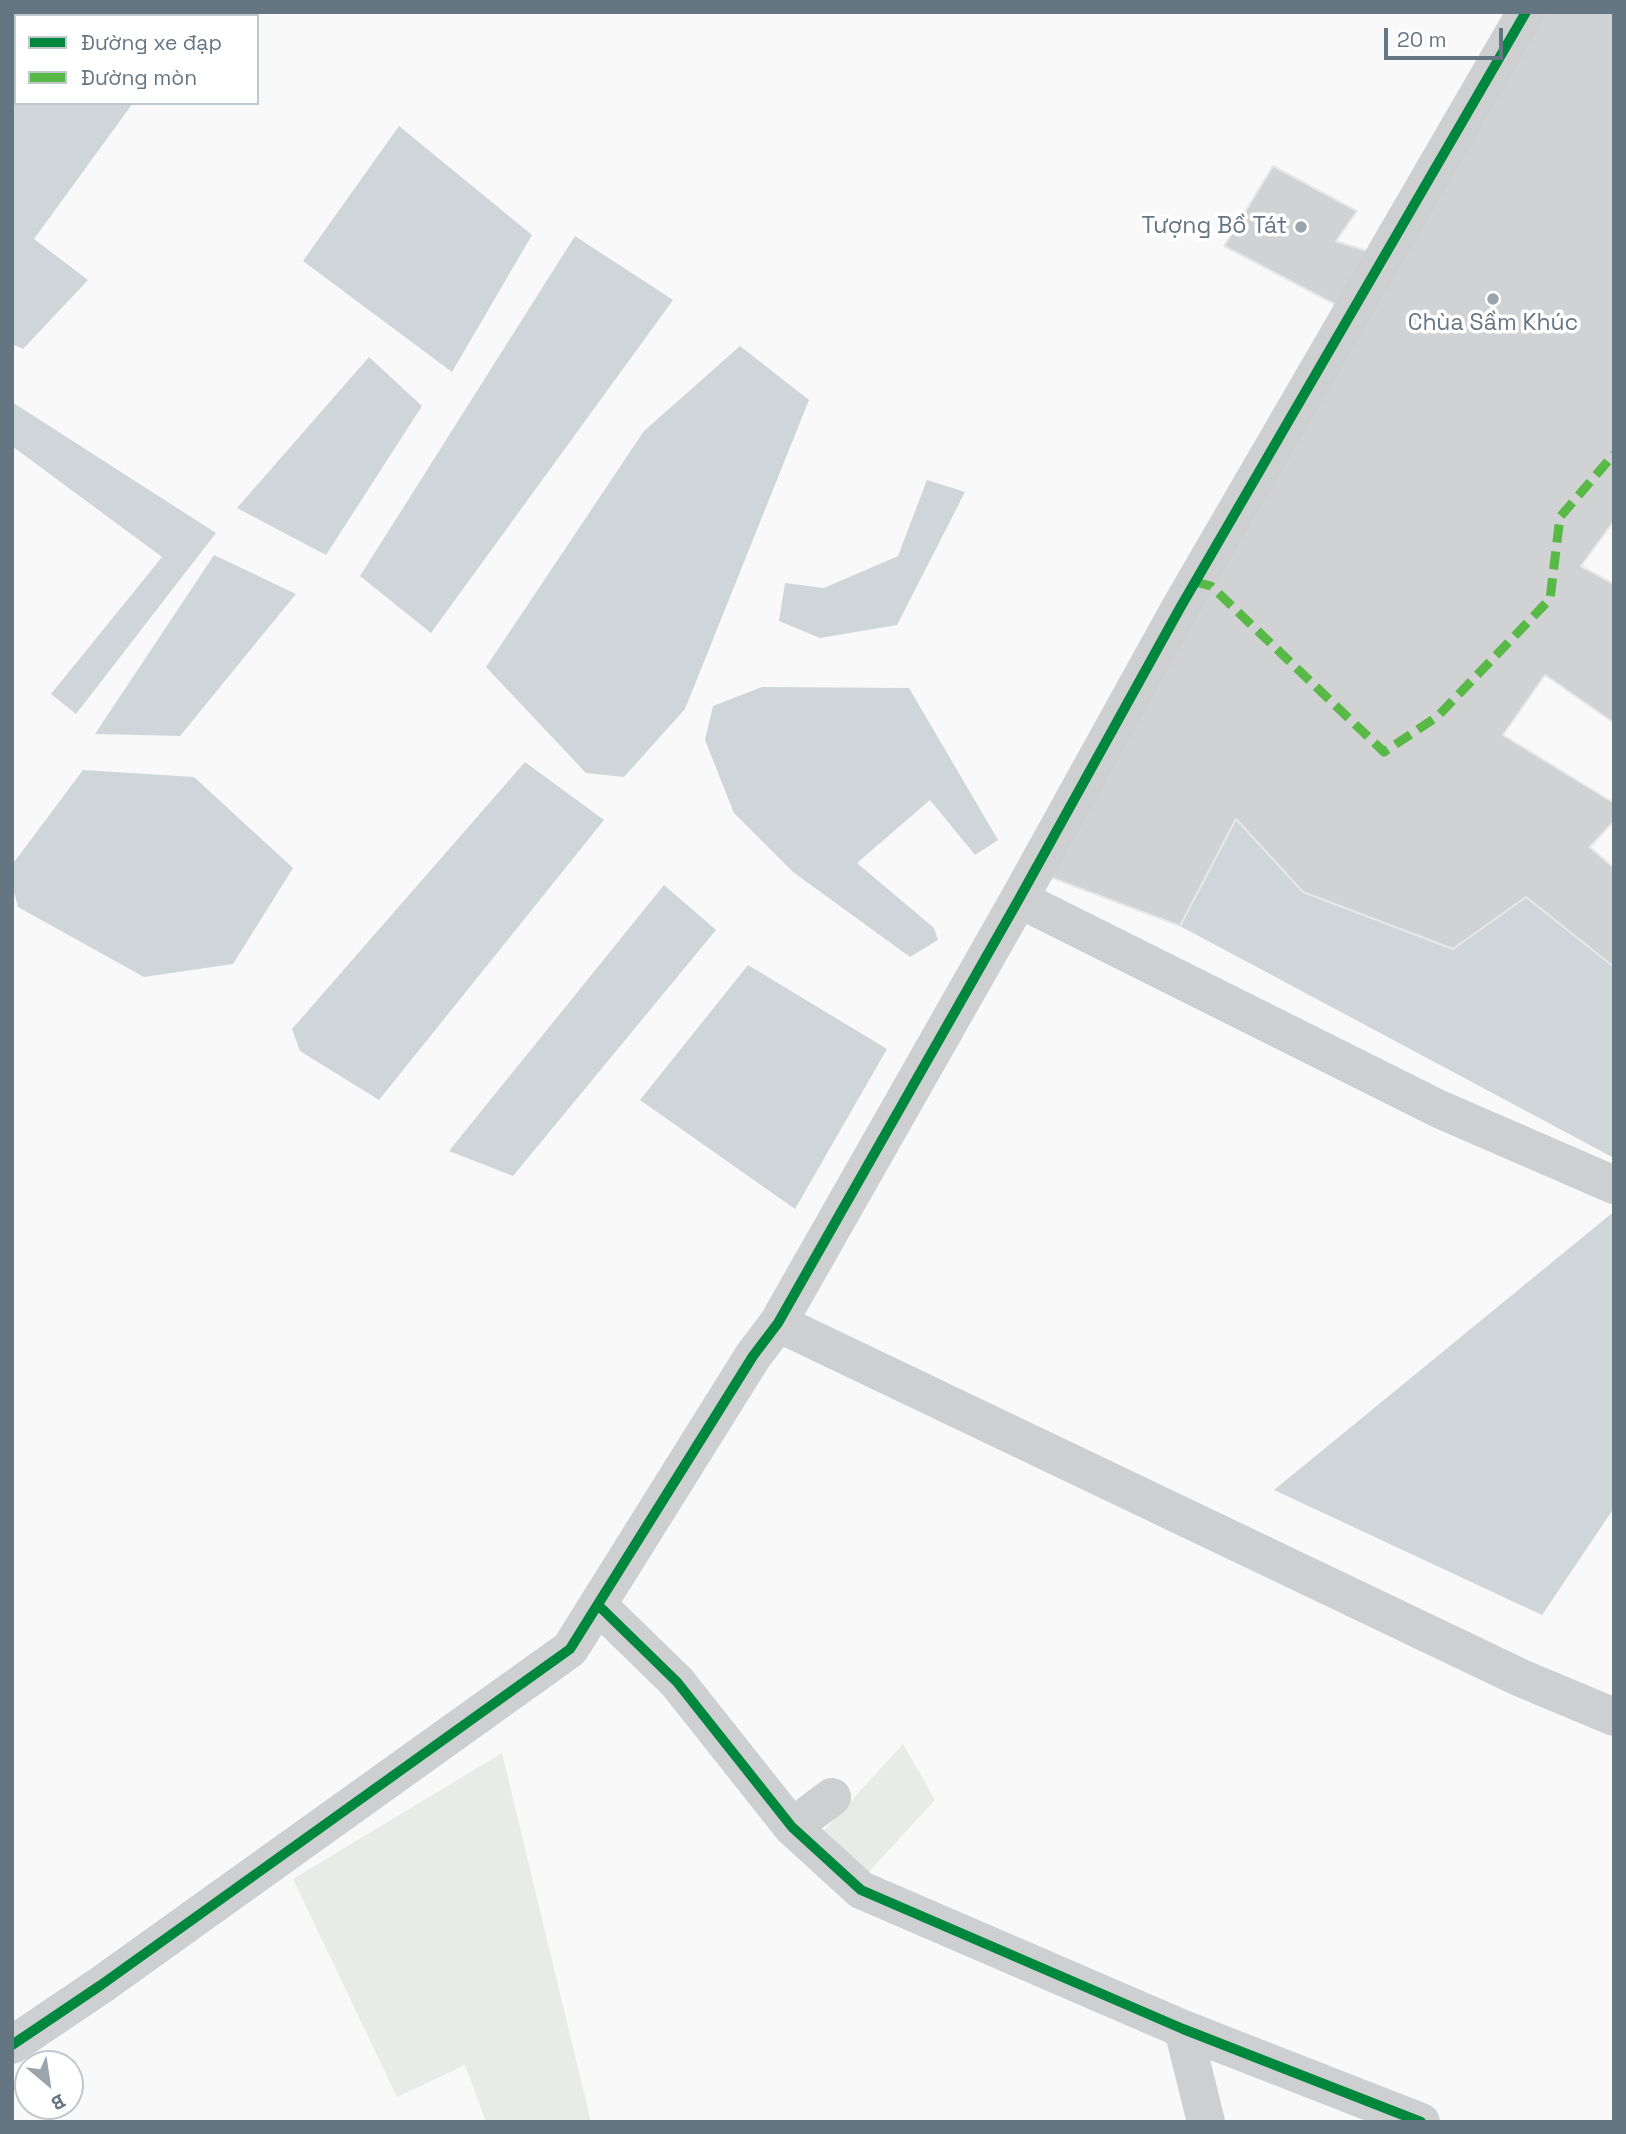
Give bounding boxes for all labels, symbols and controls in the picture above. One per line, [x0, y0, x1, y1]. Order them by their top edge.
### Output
legend [14, 14, 259, 105]
scale bar [1388, 14, 1507, 58]
text: 20 m [1397, 26, 1447, 53]
text: Đường xe đạp [81, 29, 222, 56]
text: Đường mòn [81, 64, 197, 91]
place label: Tượng Bồ Tát [1141, 213, 1287, 241]
marker: Tượng Bồ Tát [1293, 219, 1309, 235]
marker: Chùa Sầm Khúc [1485, 291, 1501, 307]
place label: Chùa Sầm Khúc [1408, 310, 1578, 338]
north arrow [14, 2050, 84, 2120]
text: B [47, 2088, 70, 2116]

